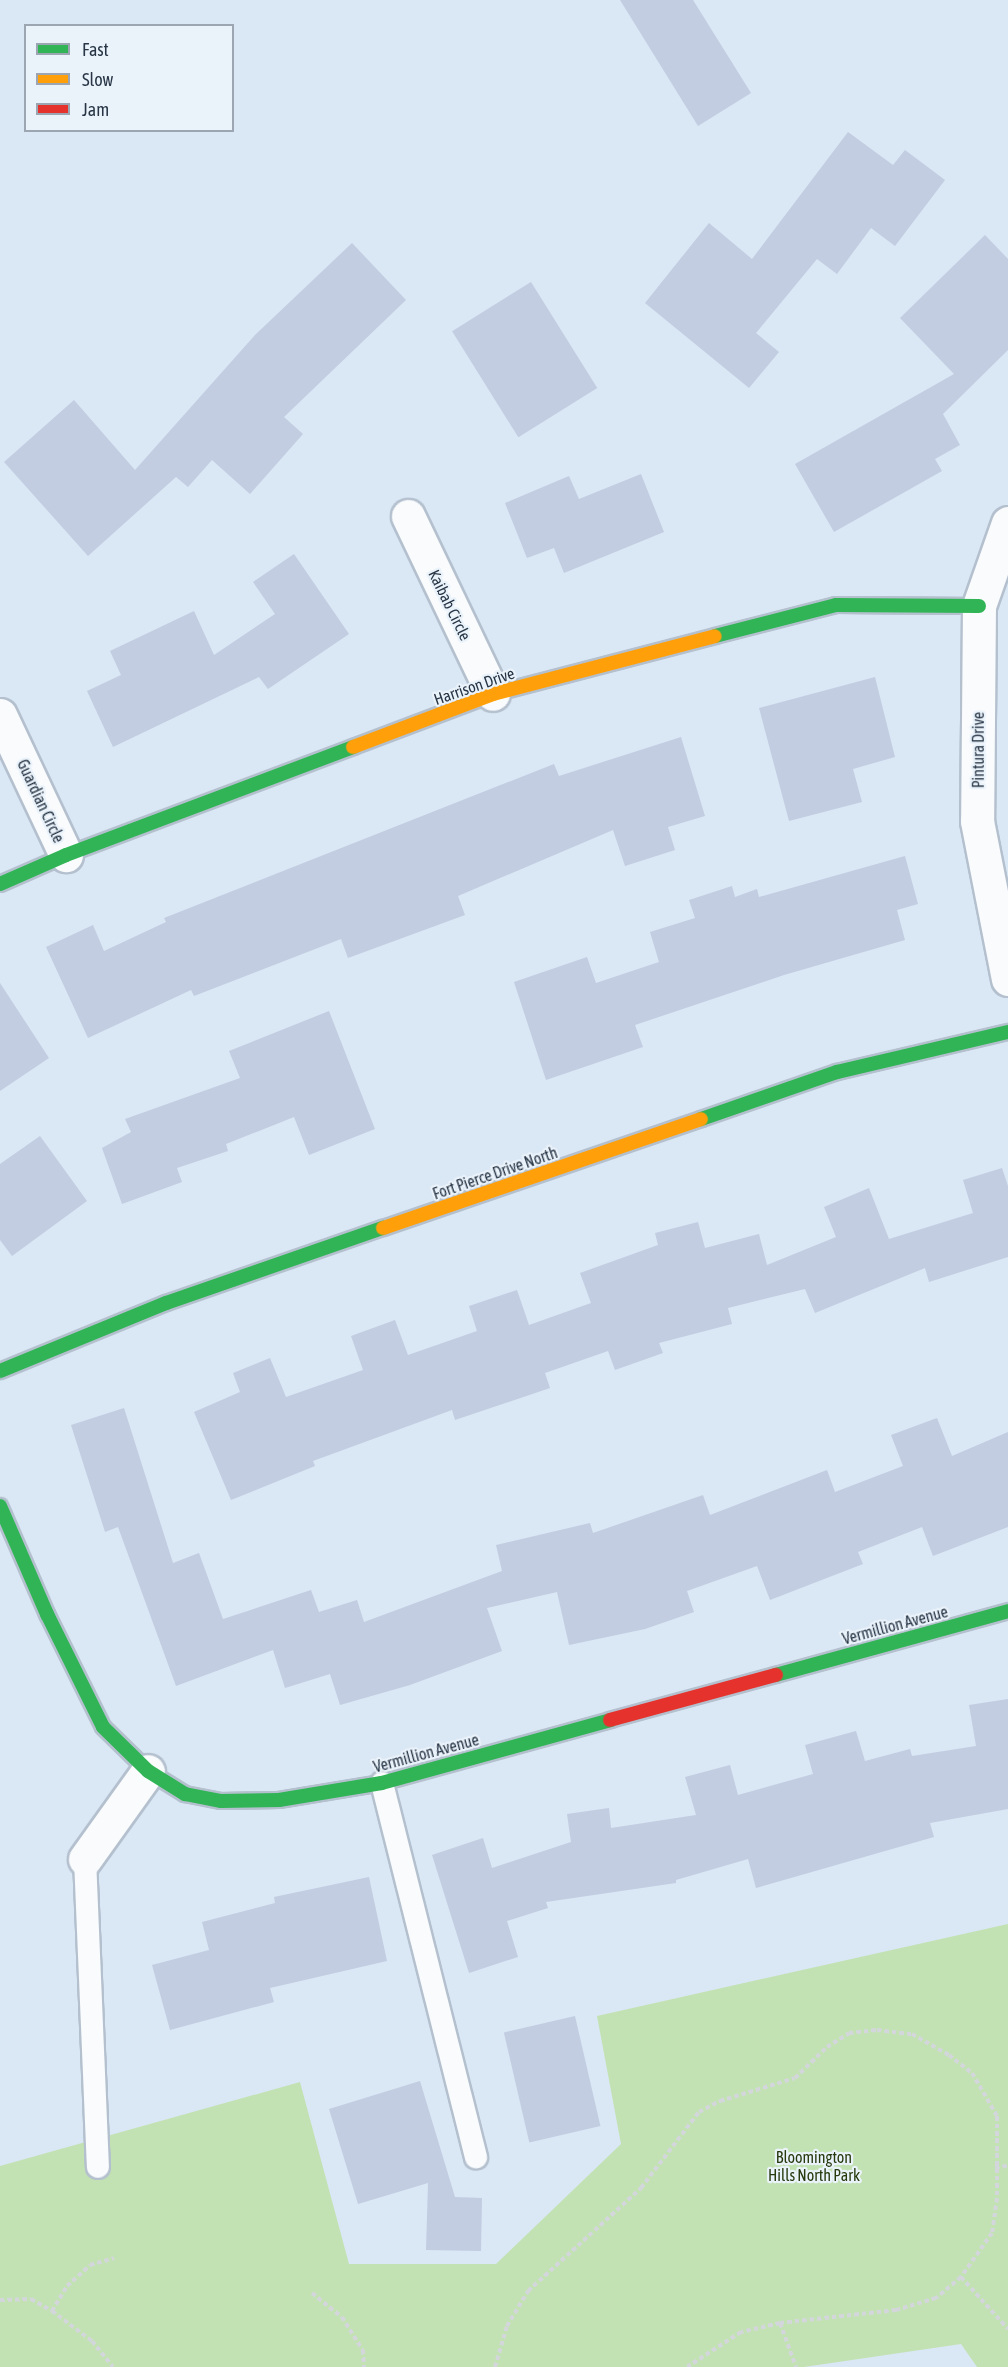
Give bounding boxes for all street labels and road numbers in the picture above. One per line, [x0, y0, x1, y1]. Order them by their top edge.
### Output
street label: Kaibab Circle [425, 567, 475, 643]
street label: Harrison Drive [431, 663, 517, 709]
street label: Pintura Drive [968, 712, 988, 788]
street label: Guardian Circle [13, 756, 69, 846]
street label: Fort Pierce Drive North [430, 1143, 560, 1203]
street label: Vermillion Avenue [840, 1602, 950, 1648]
street label: Vermillion Avenue [371, 1730, 481, 1776]

